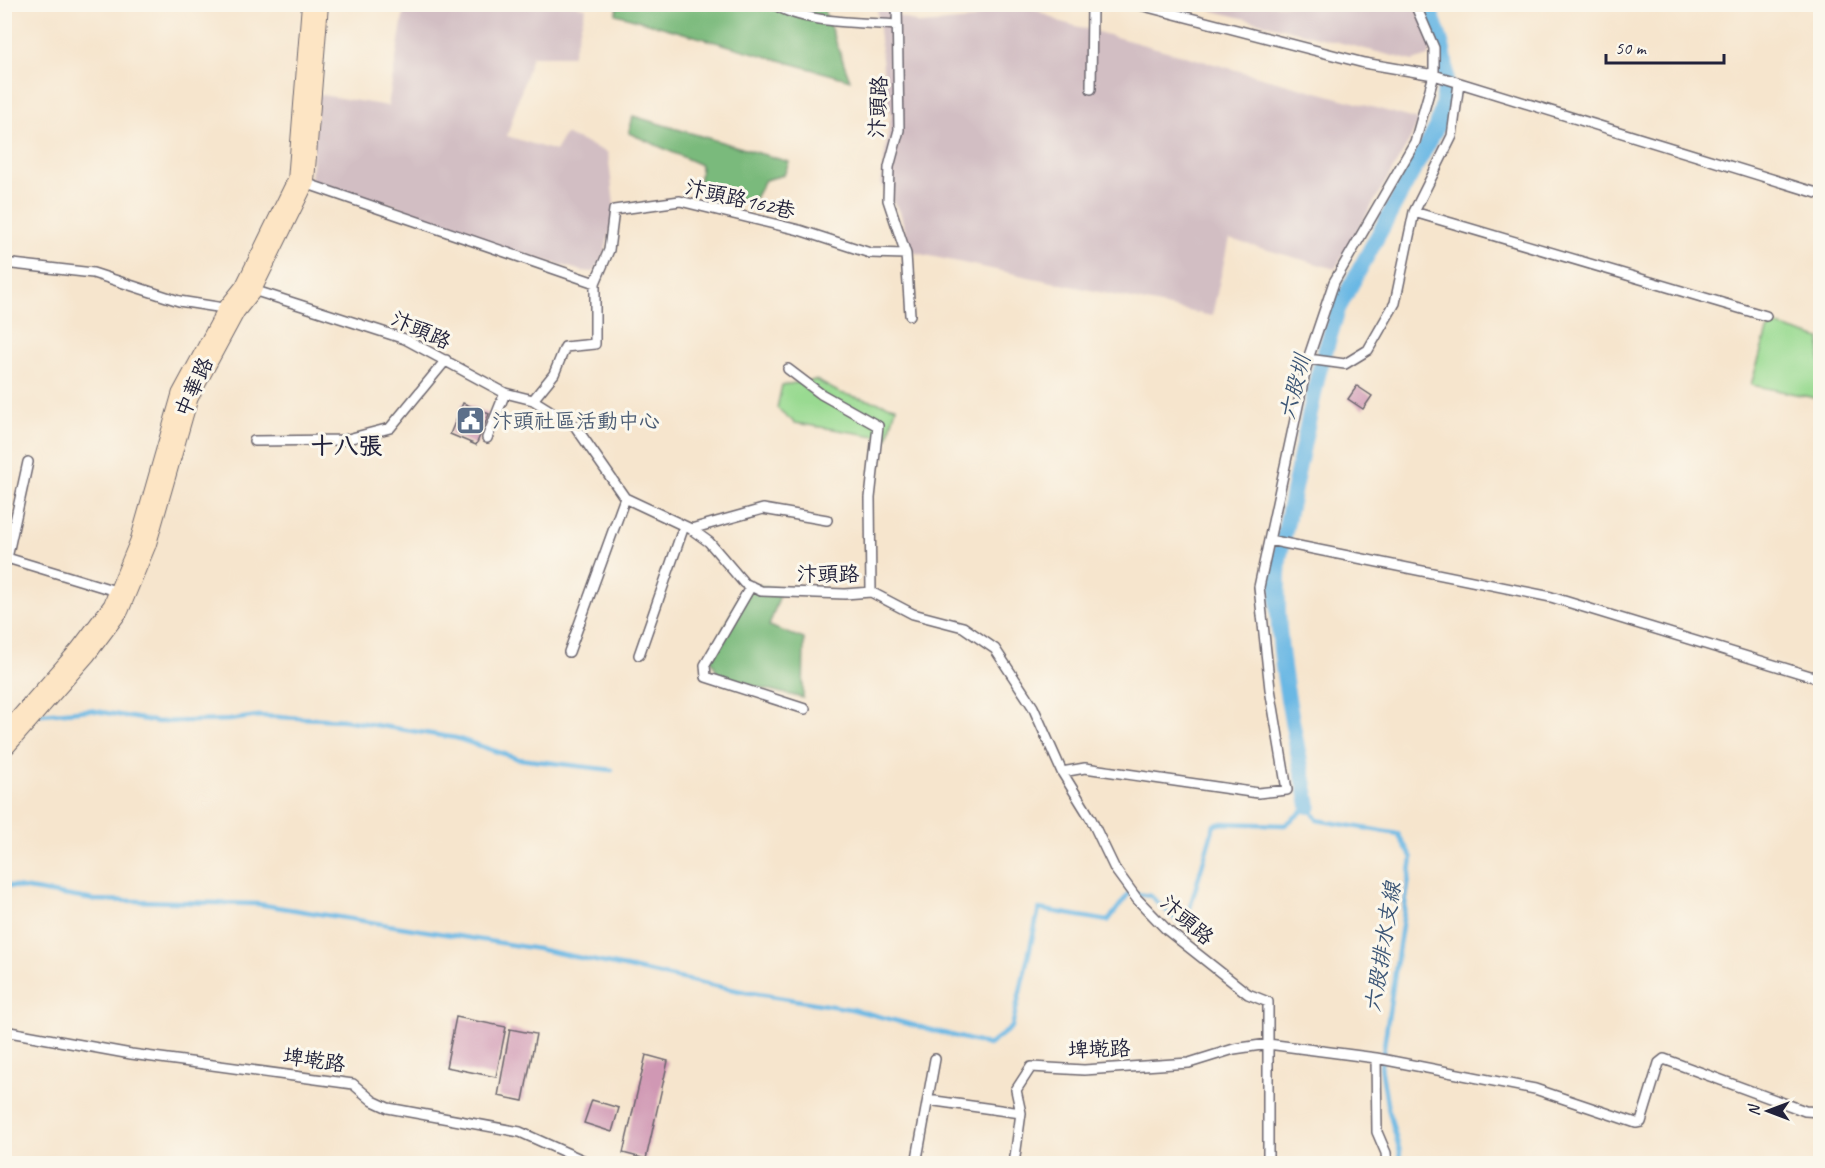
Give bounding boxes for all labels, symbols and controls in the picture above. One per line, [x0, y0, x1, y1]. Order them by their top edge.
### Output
scale bar [1606, 27, 1724, 65]
text: 50 m [1615, 37, 1648, 59]
street label: 汴頭路 [863, 75, 893, 139]
street label: 汴頭路162巷 [682, 174, 798, 224]
street label: 汴頭路 [387, 305, 455, 355]
water label: 六股圳 [1273, 350, 1317, 423]
street label: 中華路 [169, 353, 219, 421]
public building icon: 汴頭社區活動中心 [455, 405, 487, 437]
place label: 汴頭社區活動中心 [492, 408, 660, 434]
district label: 十八張 [310, 431, 383, 461]
street label: 汴頭路 [797, 561, 860, 587]
water label: 六股排水支線 [1359, 879, 1407, 1015]
street label: 汴頭路 [1155, 890, 1219, 950]
street label: 埤墘路 [1067, 1035, 1131, 1063]
street label: 埤墘路 [281, 1043, 347, 1077]
north arrow [1738, 1081, 1798, 1141]
text: N [1744, 1103, 1764, 1116]

